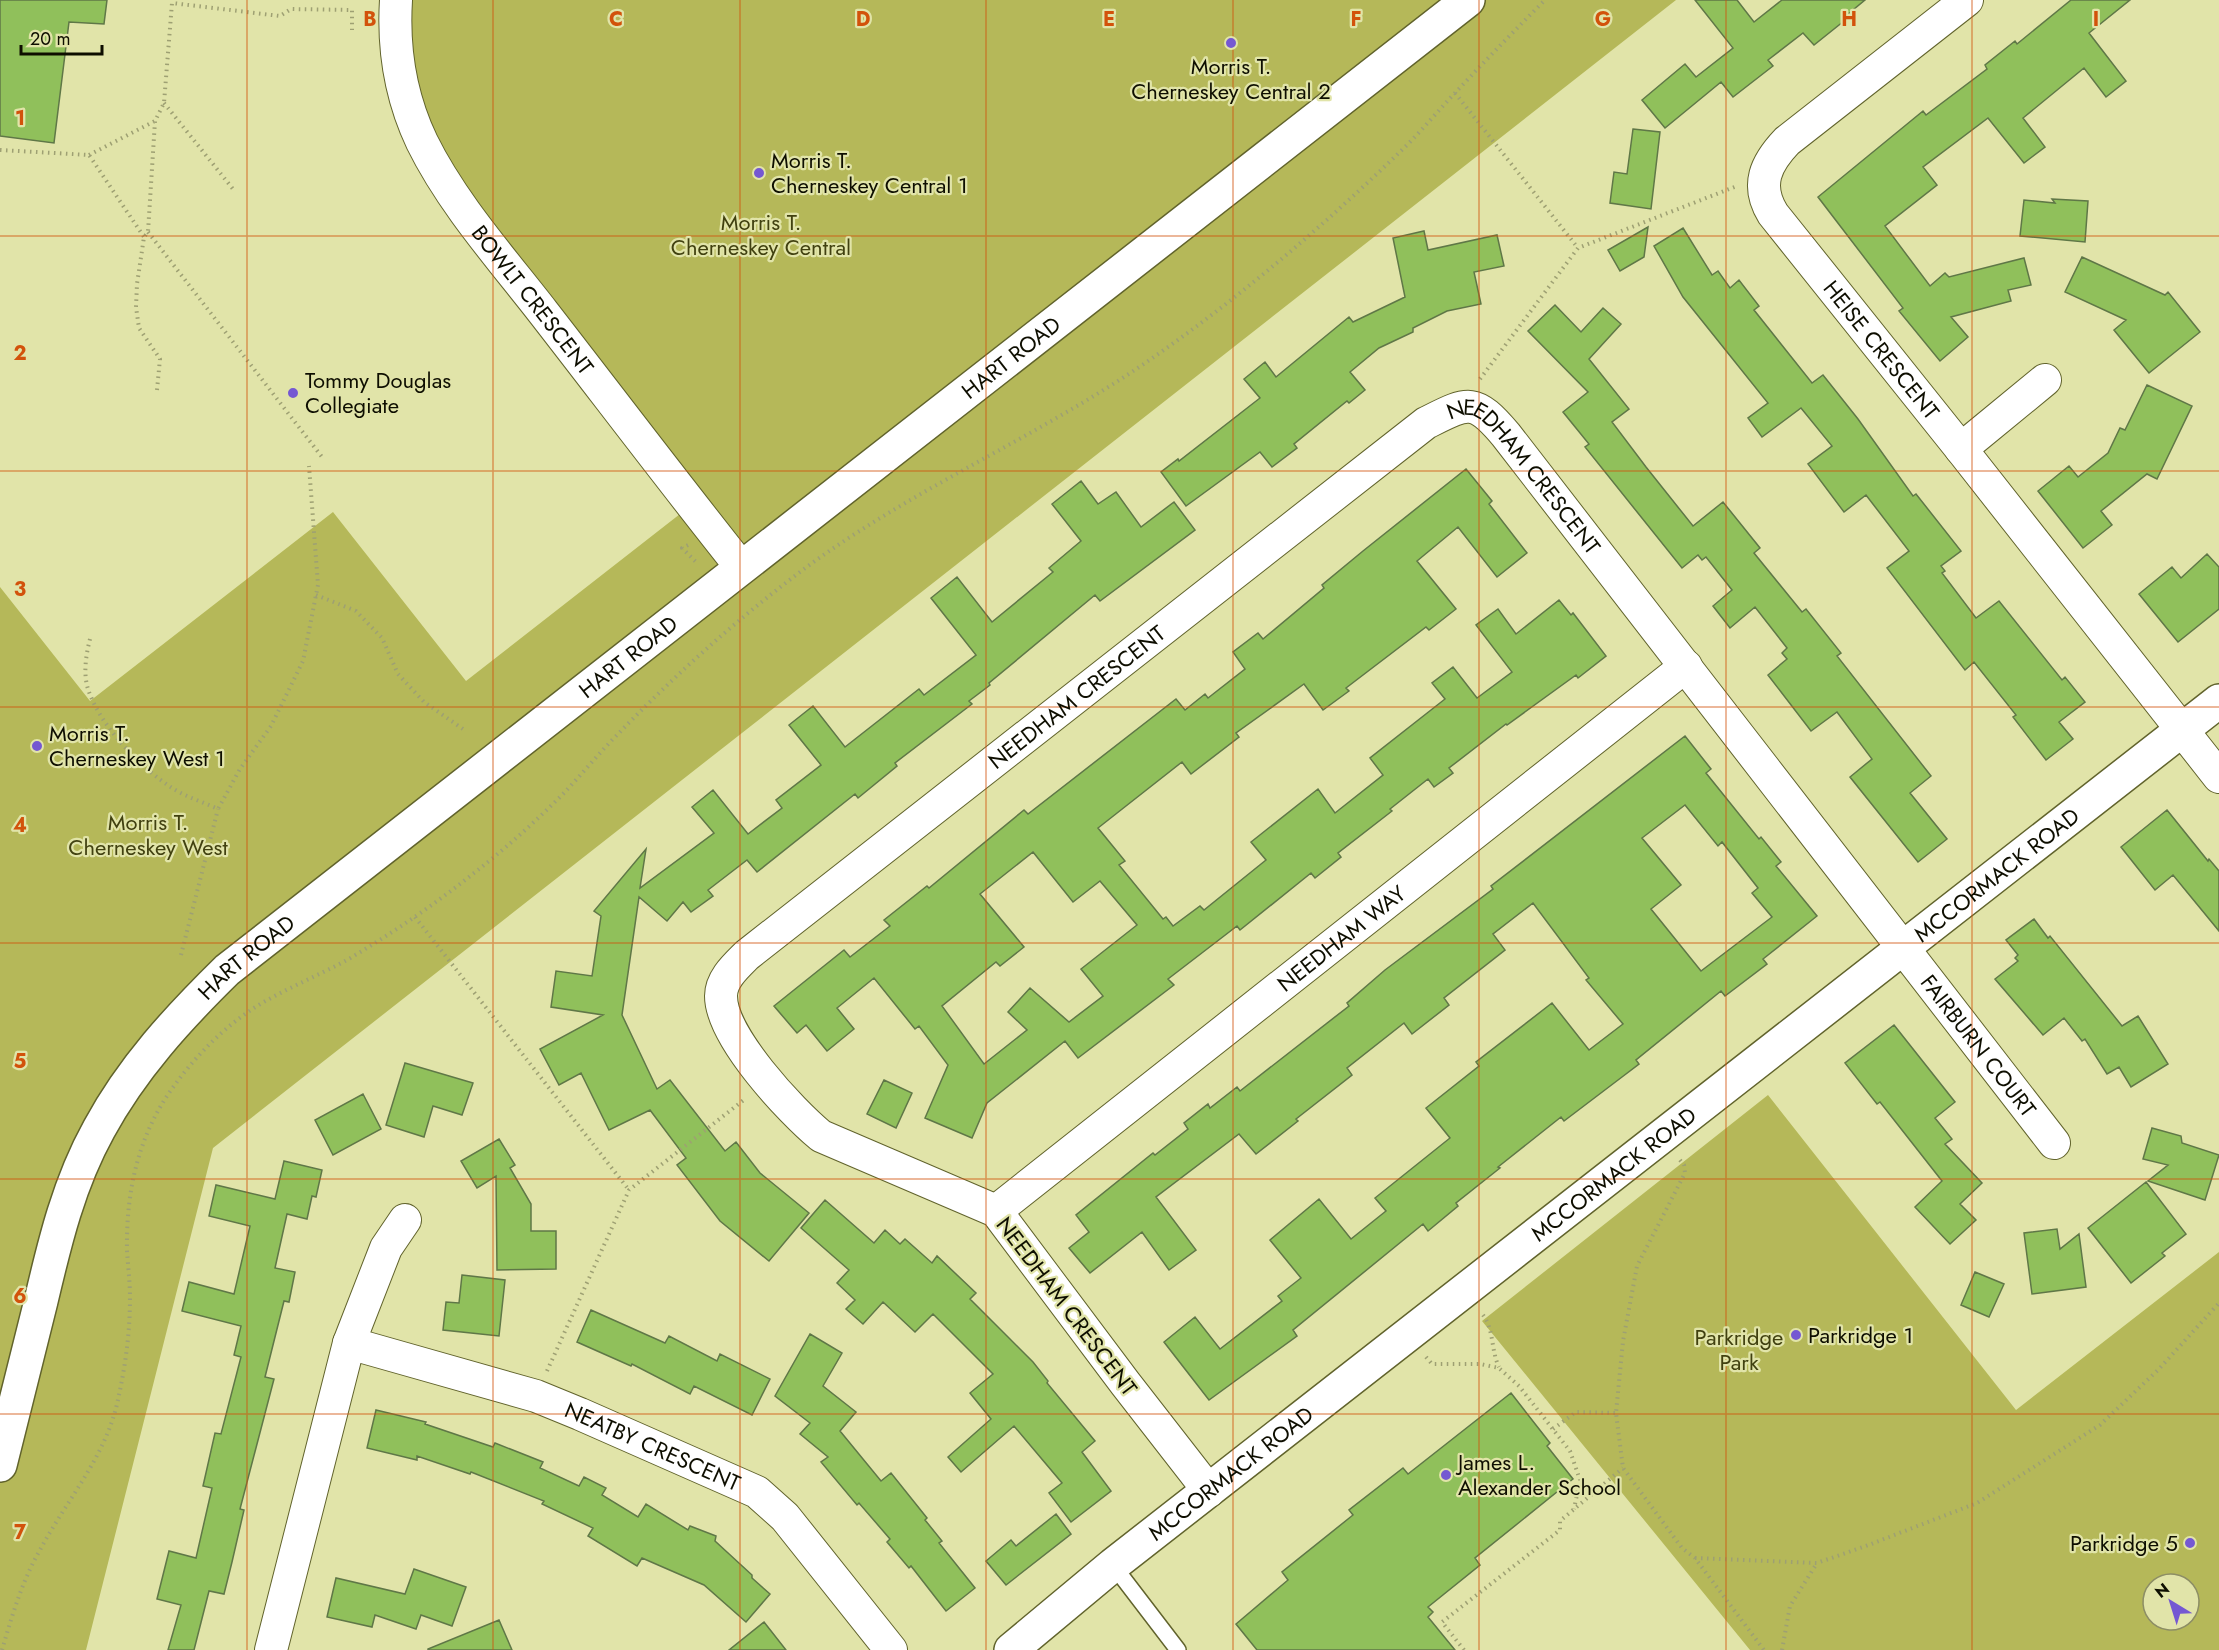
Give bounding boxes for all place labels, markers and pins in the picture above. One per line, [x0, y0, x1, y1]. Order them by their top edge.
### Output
marker: Morris T. Cherneskey Central 2 [1224, 36, 1238, 50]
place label: Morris T. Cherneskey Central 2 [1131, 50, 1331, 107]
place label: Morris T. Cherneskey Central 1 [771, 144, 968, 201]
marker: Morris T. Cherneskey Central 1 [752, 166, 766, 180]
place label: Tommy Douglas Collegiate [305, 364, 451, 421]
marker: Tommy Douglas Collegiate [286, 386, 300, 400]
place label: Morris T. Cherneskey West 1 [49, 717, 225, 774]
marker: Morris T. Cherneskey West 1 [30, 739, 44, 753]
place label: Parkridge 1 [1808, 1319, 1913, 1351]
marker: Parkridge 1 [1789, 1328, 1803, 1342]
place label: James L. Alexander School [1455, 1446, 1621, 1503]
marker: James L. Alexander School [1439, 1468, 1453, 1482]
place label: Parkridge 5 [2070, 1527, 2178, 1559]
marker: Parkridge 5 [2183, 1536, 2197, 1550]

